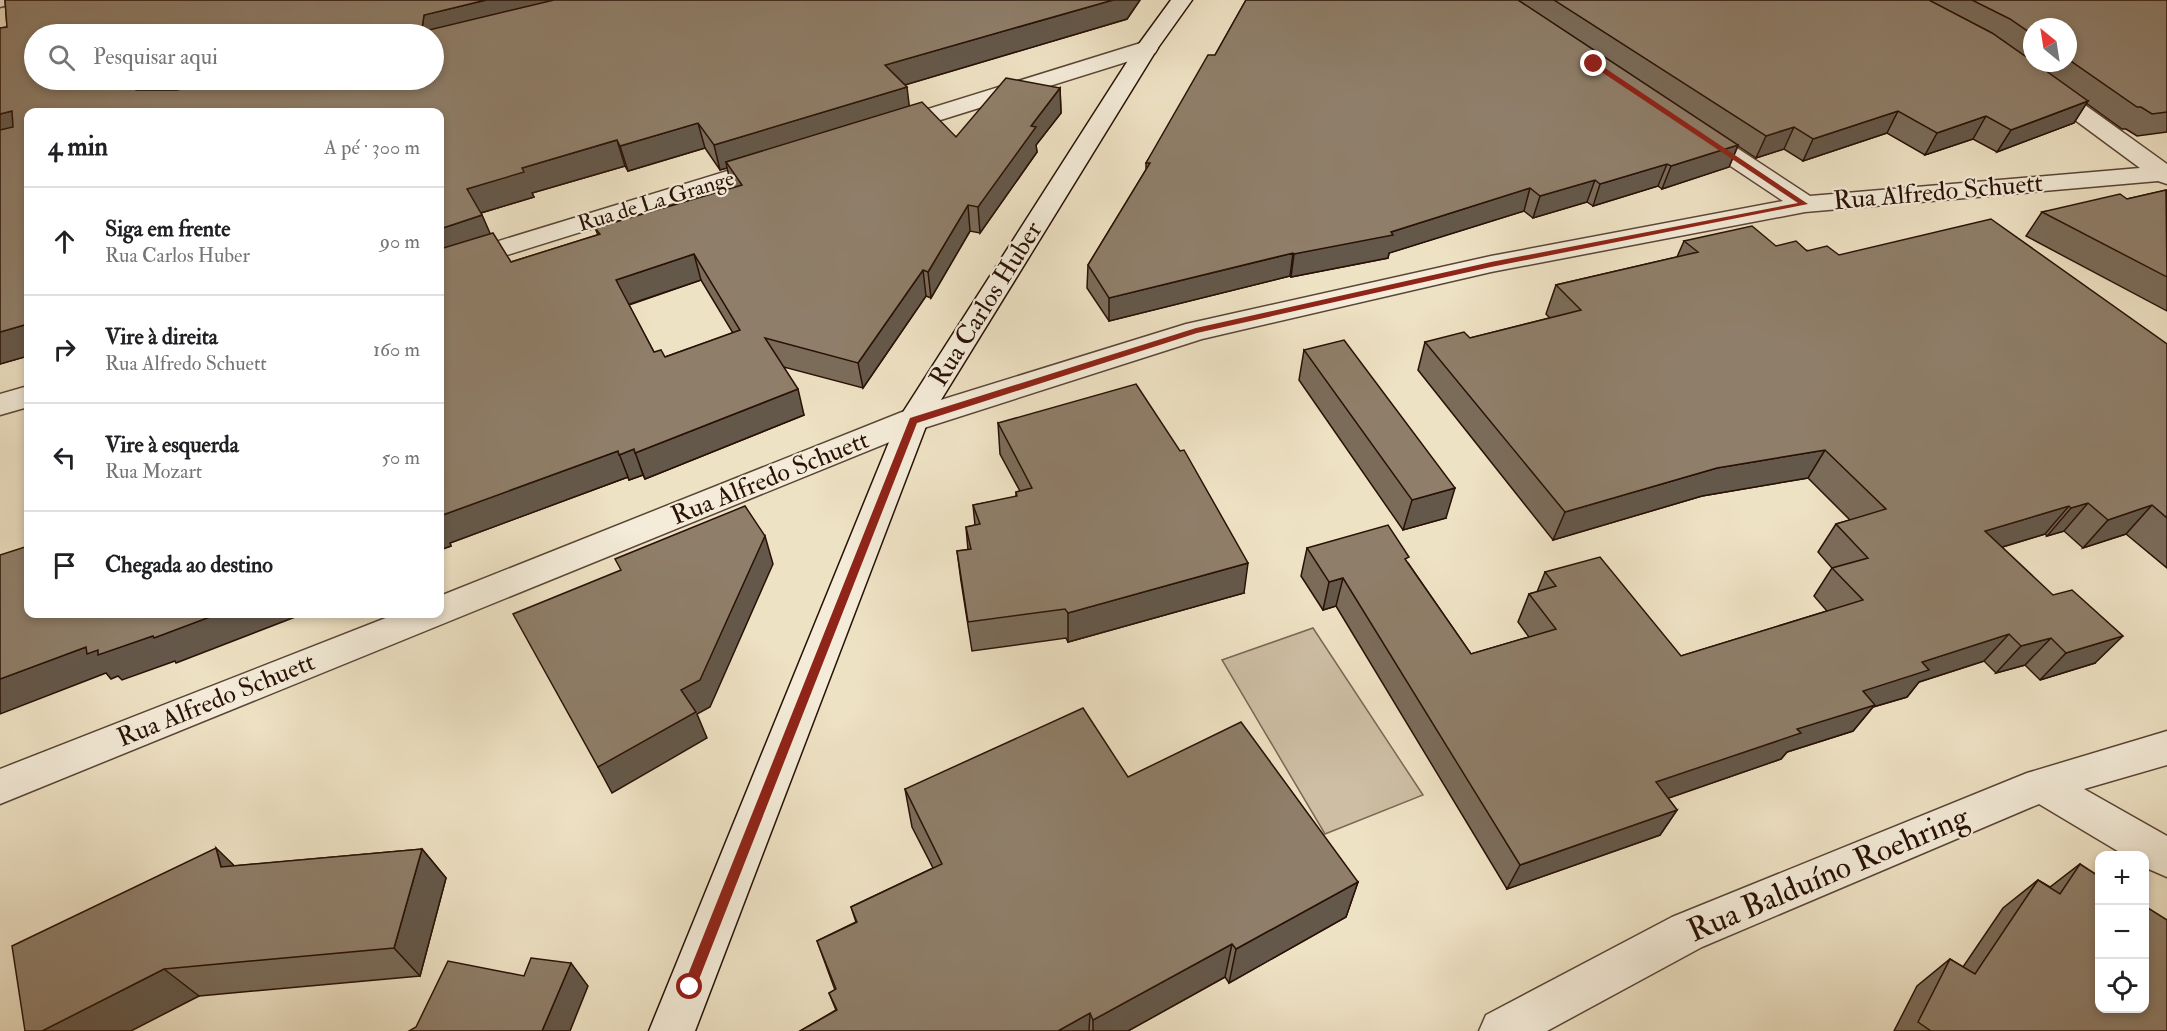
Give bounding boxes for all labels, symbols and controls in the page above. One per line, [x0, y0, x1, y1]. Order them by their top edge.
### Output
north arrow [2023, 18, 2077, 72]
search box [24, 24, 444, 90]
icon: search [45, 41, 78, 74]
text: Pesquisar aqui [93, 43, 218, 71]
route end [1580, 50, 1606, 76]
text: 4 min [48, 131, 108, 163]
text: A pé · 300 m [324, 135, 420, 160]
street label: Rua de La Grange [574, 164, 738, 238]
street label: Rua Alfredo Schuett [1832, 167, 2044, 217]
text: Siga em frente [105, 215, 230, 243]
street label: Rua Carlos Huber [923, 215, 1050, 392]
icon: ahead [48, 225, 81, 258]
text: 90 m [380, 229, 420, 254]
text: Rua Carlos Huber [105, 243, 250, 268]
text: Vire à direita [105, 323, 218, 351]
icon: right [48, 333, 81, 366]
text: 160 m [373, 337, 420, 362]
text: Rua Alfredo Schuett [105, 351, 267, 376]
street label: Rua Alfredo Schuett [666, 424, 874, 532]
text: Vire à esquerda [105, 431, 239, 459]
icon: left [48, 441, 81, 474]
text: 50 m [381, 445, 420, 470]
text: Rua Mozart [105, 459, 202, 484]
icon: arrive [48, 549, 81, 582]
text: Chegada ao destino [105, 551, 273, 579]
street label: Rua Alfredo Schuett [112, 646, 320, 754]
street label: Rua Balduíno Roehring [1681, 796, 1976, 951]
map controls [2095, 851, 2149, 1013]
button: + [2095, 851, 2149, 905]
button: − [2095, 905, 2149, 959]
button: locate [2095, 959, 2149, 1013]
route start [676, 973, 702, 999]

